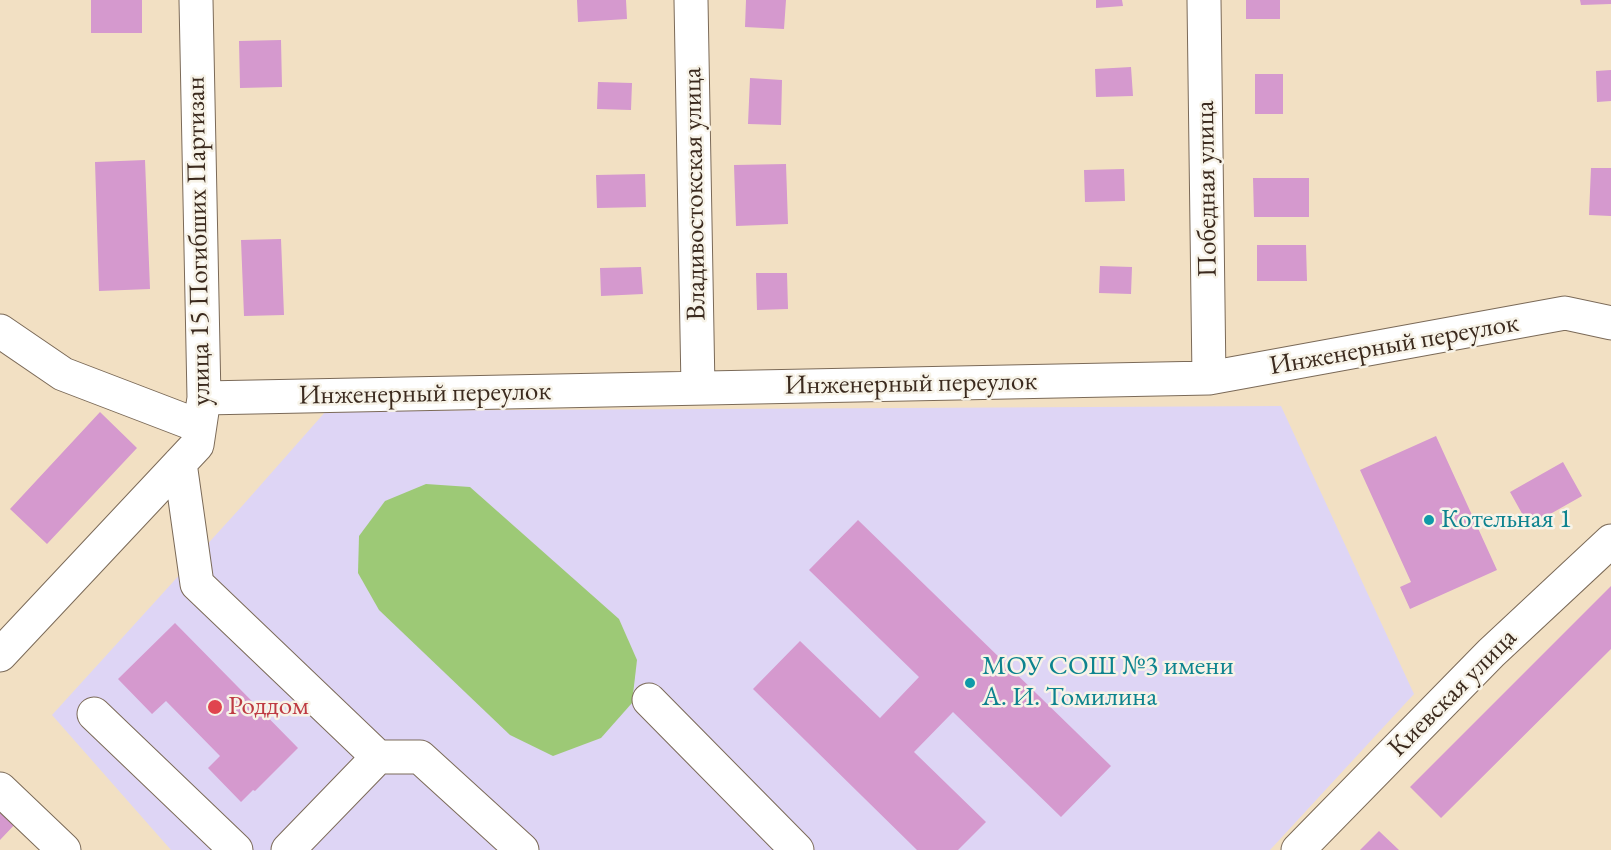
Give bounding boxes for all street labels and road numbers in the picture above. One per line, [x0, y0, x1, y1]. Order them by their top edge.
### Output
street label: Владивостокская улица [677, 67, 713, 321]
street label: улица 15 Погибших Партизан [180, 76, 218, 406]
street label: Победная улица [1189, 100, 1225, 278]
street label: Инженерный переулок [1267, 307, 1521, 383]
street label: Инженерный переулок [784, 366, 1038, 402]
street label: Инженерный переулок [298, 376, 552, 412]
street label: Киевская улица [1382, 622, 1524, 764]

